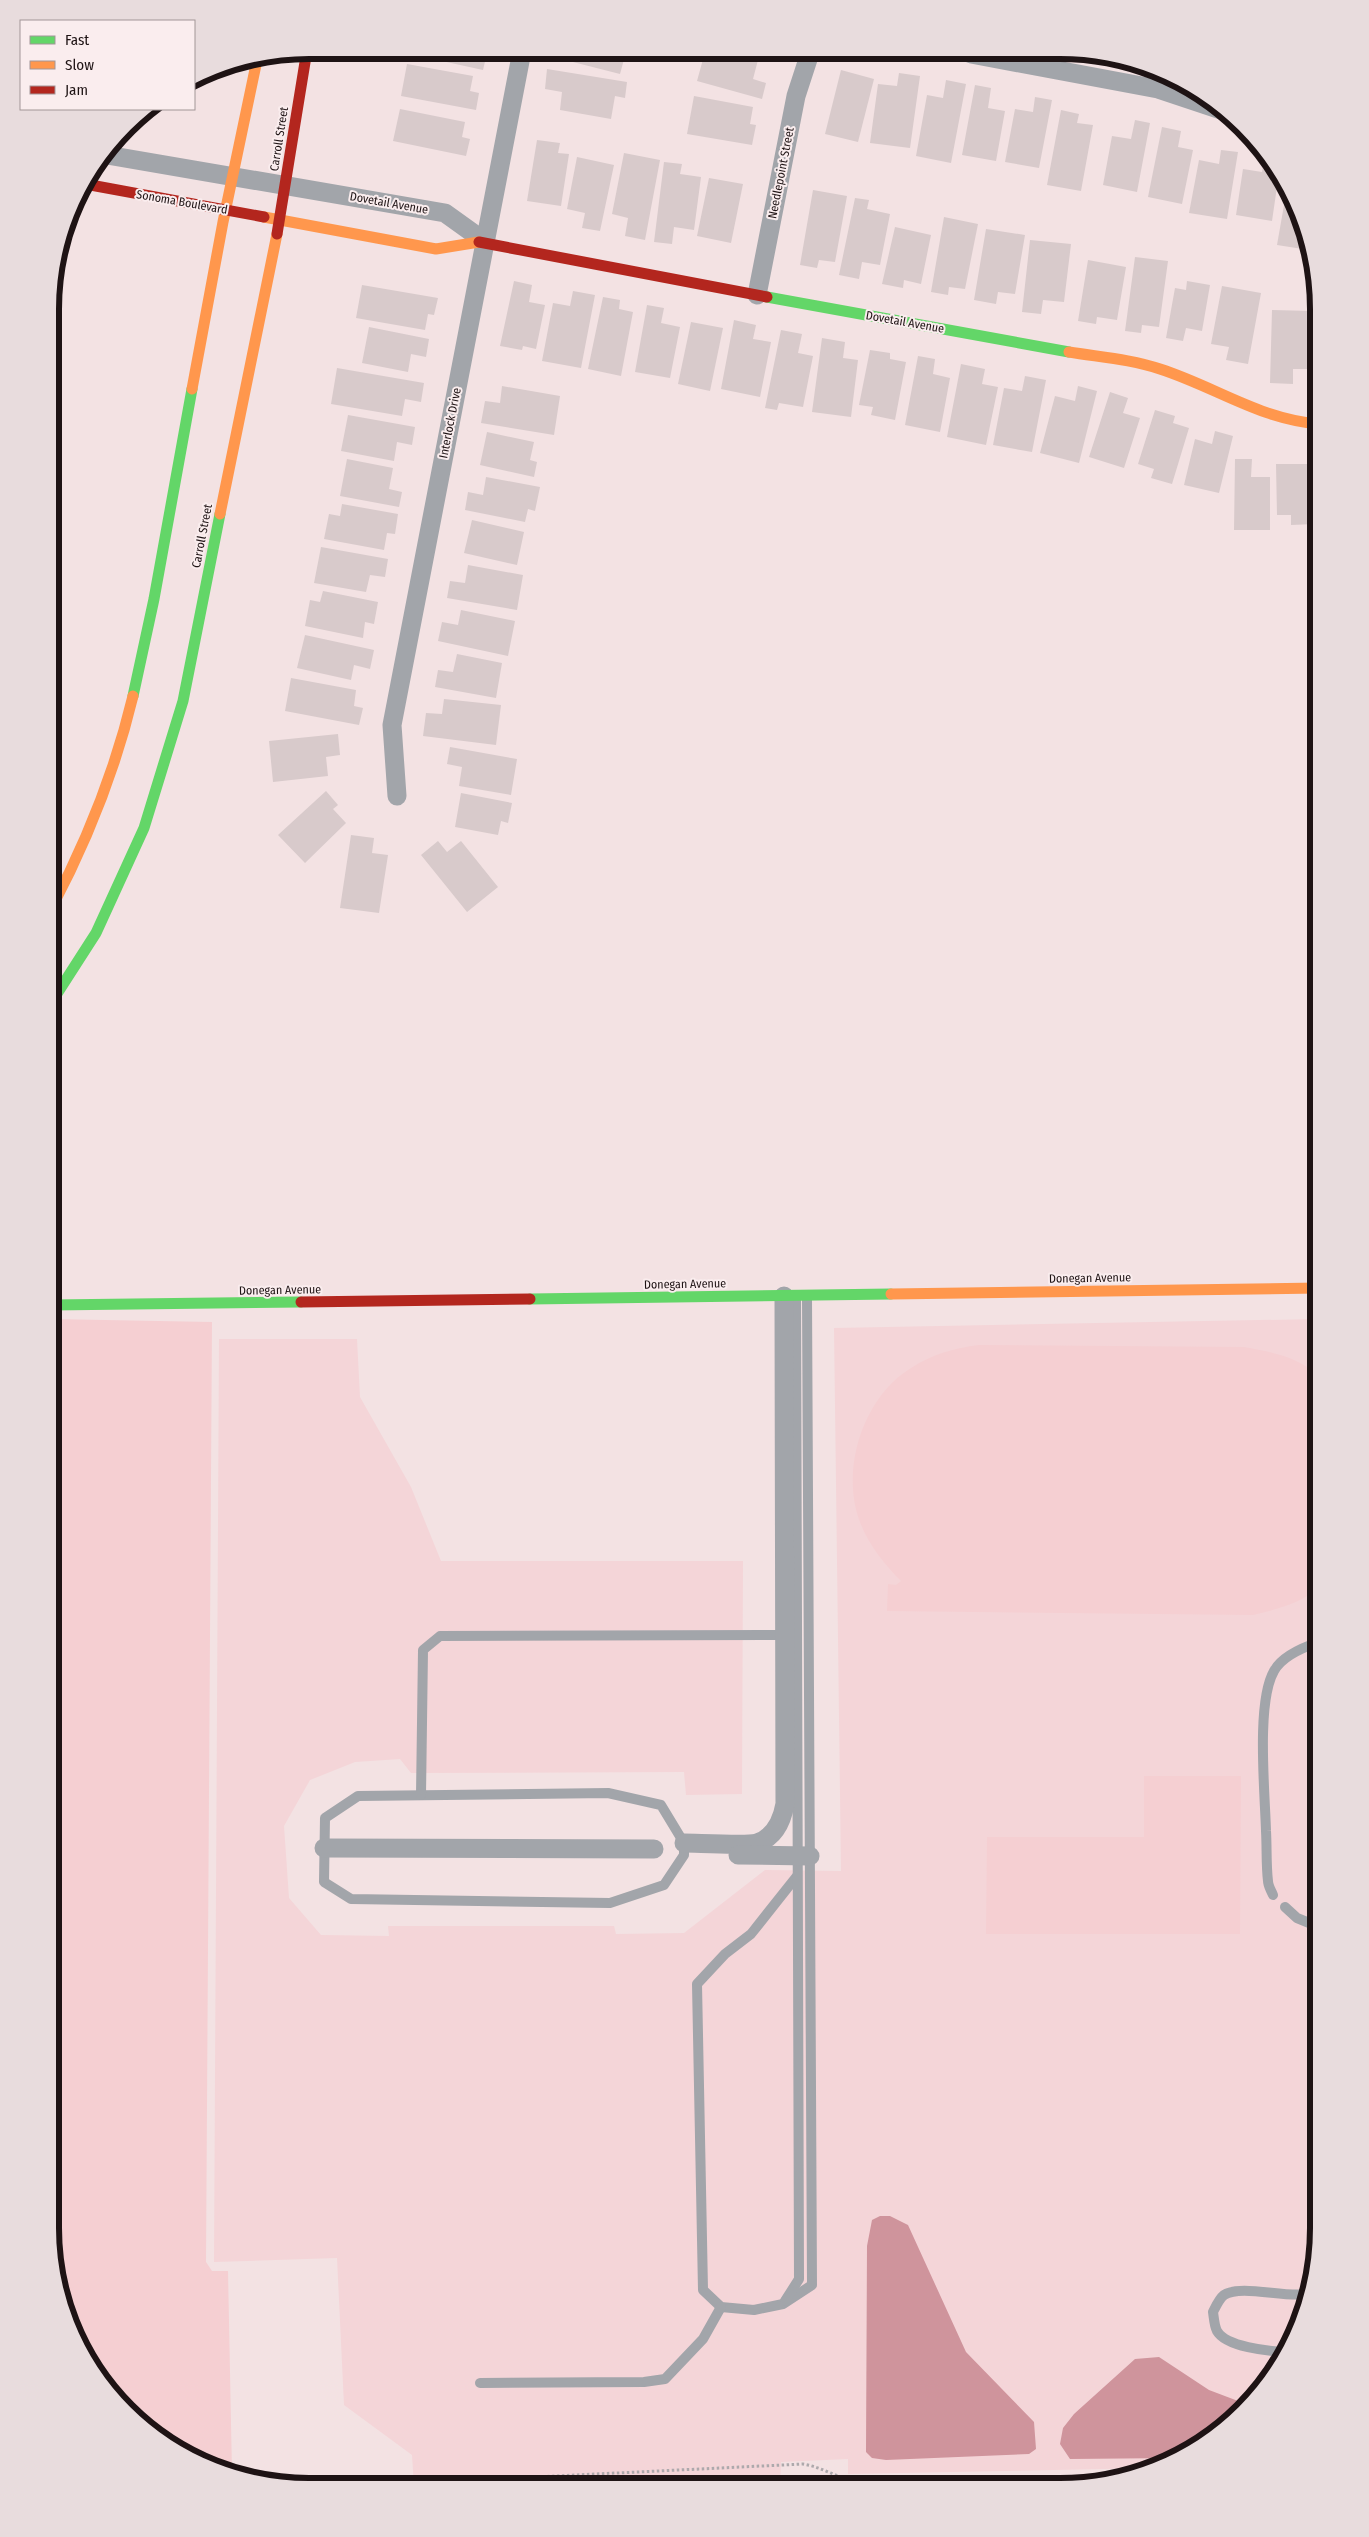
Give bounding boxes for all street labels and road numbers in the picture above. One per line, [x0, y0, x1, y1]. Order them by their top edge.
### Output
street label: Carroll Street [267, 106, 291, 172]
street label: Needlepoint Street [765, 126, 797, 220]
street label: Sonoma Boulevard [135, 187, 229, 217]
street label: Dovetail Avenue [349, 189, 429, 217]
street label: Dovetail Avenue [865, 308, 945, 336]
street label: Interlock Drive [436, 386, 464, 460]
street label: Carroll Street [189, 503, 215, 569]
street label: Donegan Avenue [1049, 1270, 1131, 1286]
street label: Donegan Avenue [644, 1276, 726, 1292]
street label: Donegan Avenue [239, 1282, 321, 1298]

